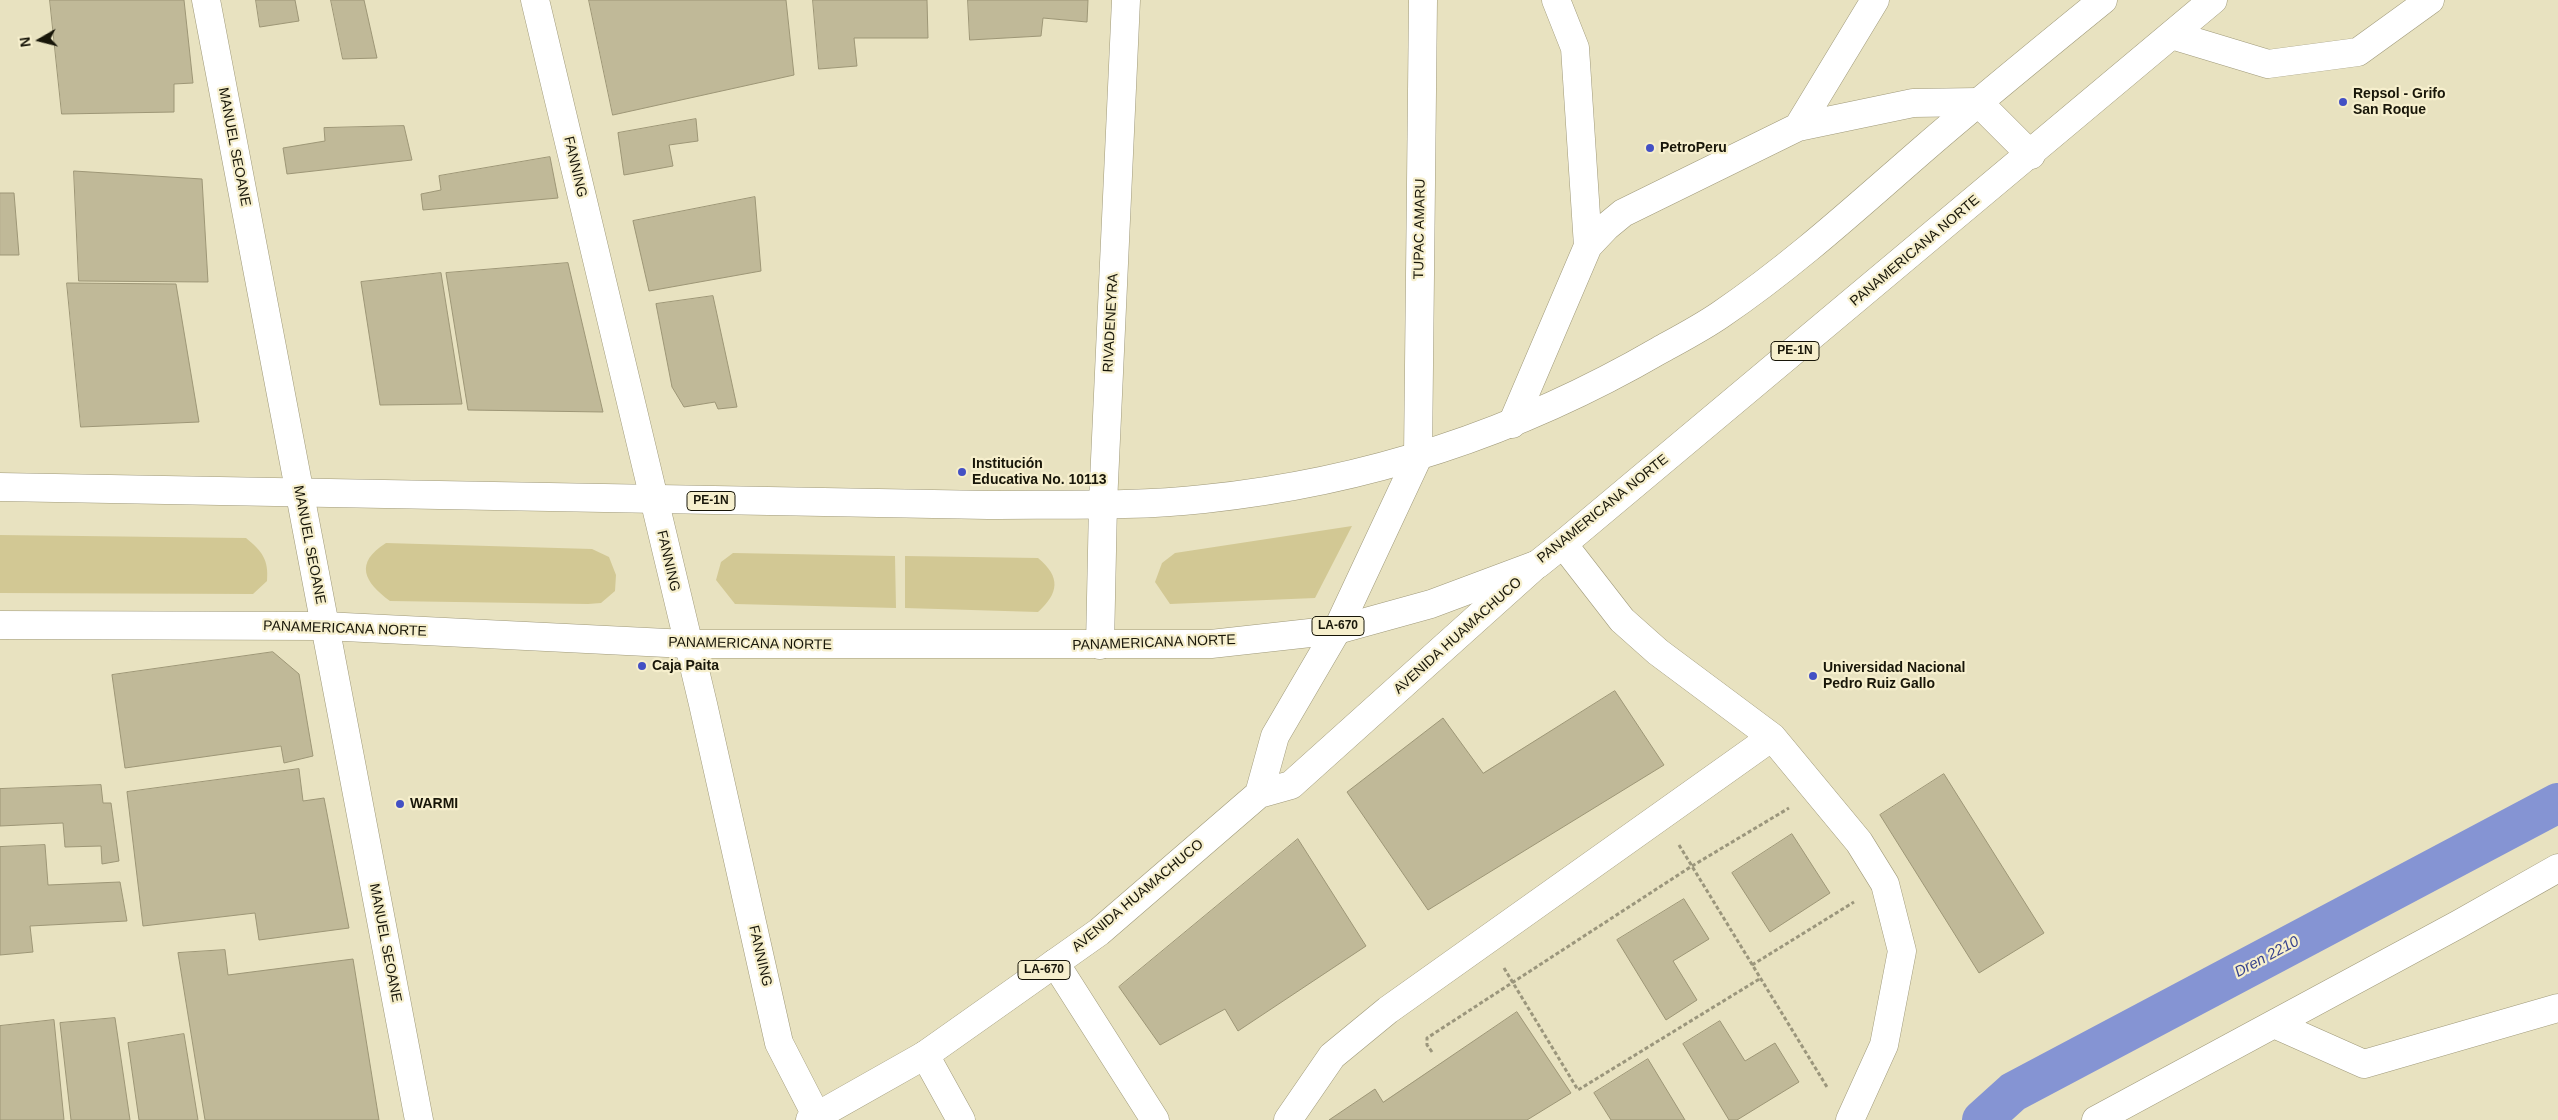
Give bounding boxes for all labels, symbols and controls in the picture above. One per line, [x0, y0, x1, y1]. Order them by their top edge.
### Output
north arrow [15, 15, 65, 65]
text: N [17, 36, 34, 48]
street label: MANUEL SEOANE [214, 86, 254, 208]
place label: Repsol - Grifo San Roque [2353, 86, 2446, 118]
marker: Repsol - Grifo San Roque [2337, 96, 2349, 108]
street label: FANNING [560, 135, 590, 199]
place label: PetroPeru [1660, 140, 1727, 156]
marker: PetroPeru [1644, 142, 1656, 154]
street label: TUPAC AMARU [1411, 178, 1429, 280]
street label: PANAMERICANA NORTE [1847, 192, 1983, 310]
street label: RIVADENEYRA [1100, 273, 1122, 373]
road number: PE-1N [1771, 342, 1819, 361]
street label: PANAMERICANA NORTE [1534, 451, 1672, 567]
place label: Institución Educativa No. 10113 [972, 456, 1107, 488]
marker: Institución Educativa No. 10113 [956, 466, 968, 478]
street label: MANUEL SEOANE [289, 484, 329, 606]
road number: PE-1N [687, 492, 735, 511]
street label: FANNING [653, 529, 683, 593]
street label: AVENIDA HUAMACHUCO [1391, 574, 1525, 698]
road number: LA-670 [1312, 616, 1364, 636]
street label: PANAMERICANA NORTE [263, 618, 427, 640]
street label: PANAMERICANA NORTE [1072, 632, 1236, 654]
street label: PANAMERICANA NORTE [668, 634, 832, 654]
place label: Caja Paita [652, 658, 719, 674]
marker: Caja Paita [636, 660, 648, 672]
place label: Universidad Nacional Pedro Ruiz Gallo [1823, 660, 1965, 692]
marker: Universidad Nacional Pedro Ruiz Gallo [1807, 670, 1819, 682]
place label: WARMI [410, 796, 458, 812]
marker: WARMI [394, 798, 406, 810]
street label: AVENIDA HUAMACHUCO [1069, 836, 1207, 956]
street label: MANUEL SEOANE [365, 882, 405, 1004]
street label: FANNING [745, 924, 775, 988]
water label: Dren 2210 [2232, 933, 2302, 981]
road number: LA-670 [1018, 960, 1070, 980]

